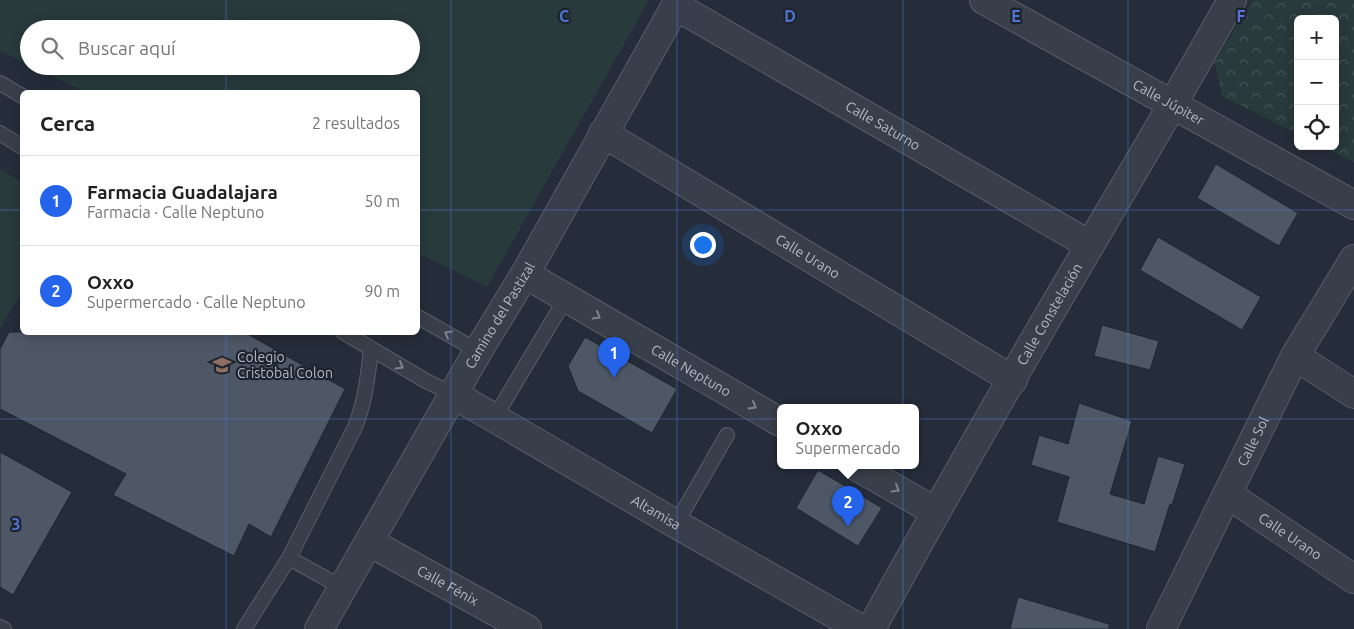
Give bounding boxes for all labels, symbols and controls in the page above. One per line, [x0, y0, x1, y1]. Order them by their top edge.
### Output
text: C [559, 7, 569, 25]
text: D [784, 7, 796, 25]
text: E [1011, 7, 1021, 25]
text: F [1237, 7, 1246, 25]
map controls [1294, 15, 1339, 150]
button: + [1294, 15, 1339, 60]
search box [20, 20, 420, 75]
icon: search [38, 34, 66, 62]
text: Buscar aquí [78, 37, 176, 59]
button: − [1294, 60, 1339, 105]
street label: Calle Júpiter [1130, 76, 1208, 129]
street label: Calle Saturno [843, 98, 923, 153]
button: locate [1294, 105, 1339, 150]
text: Cerca [40, 111, 95, 135]
text: 2 resultados [312, 114, 400, 132]
text: Farmacia Guadalajara [87, 181, 278, 203]
text: 1 [51, 192, 61, 210]
text: 50 m [364, 192, 400, 210]
text: Farmacia · Calle Neptuno [87, 203, 264, 221]
street label: Calle Urano [773, 231, 843, 282]
your location [690, 232, 716, 258]
street label: Camino del Pastizal [462, 259, 538, 371]
street label: Calle Constelación [1014, 260, 1085, 368]
text: Oxxo [87, 271, 134, 293]
text: 2 [51, 282, 61, 300]
text: 90 m [364, 282, 400, 300]
text: Supermercado · Calle Neptuno [87, 293, 306, 311]
one-way arrow [592, 310, 601, 320]
one-way arrow [444, 330, 453, 340]
pin: 1 [598, 337, 630, 378]
street label: Calle Neptuno [648, 341, 734, 400]
place label: Colegio Cristobal Colon [237, 349, 333, 381]
school or university icon: Colegio Cristobal Colon [211, 354, 233, 376]
one-way arrow [395, 359, 404, 369]
one-way arrow [747, 400, 756, 410]
popup [777, 404, 919, 469]
street label: Calle Sol [1234, 414, 1272, 469]
text: Oxxo [796, 417, 843, 439]
text: Supermercado [796, 439, 900, 457]
one-way arrow [890, 483, 899, 493]
pin: 2 [832, 486, 864, 527]
street label: Altamisa [629, 492, 683, 533]
street label: Calle Urano [1256, 509, 1325, 563]
text: 3 [11, 515, 21, 533]
street label: Calle Fénix [414, 562, 481, 609]

